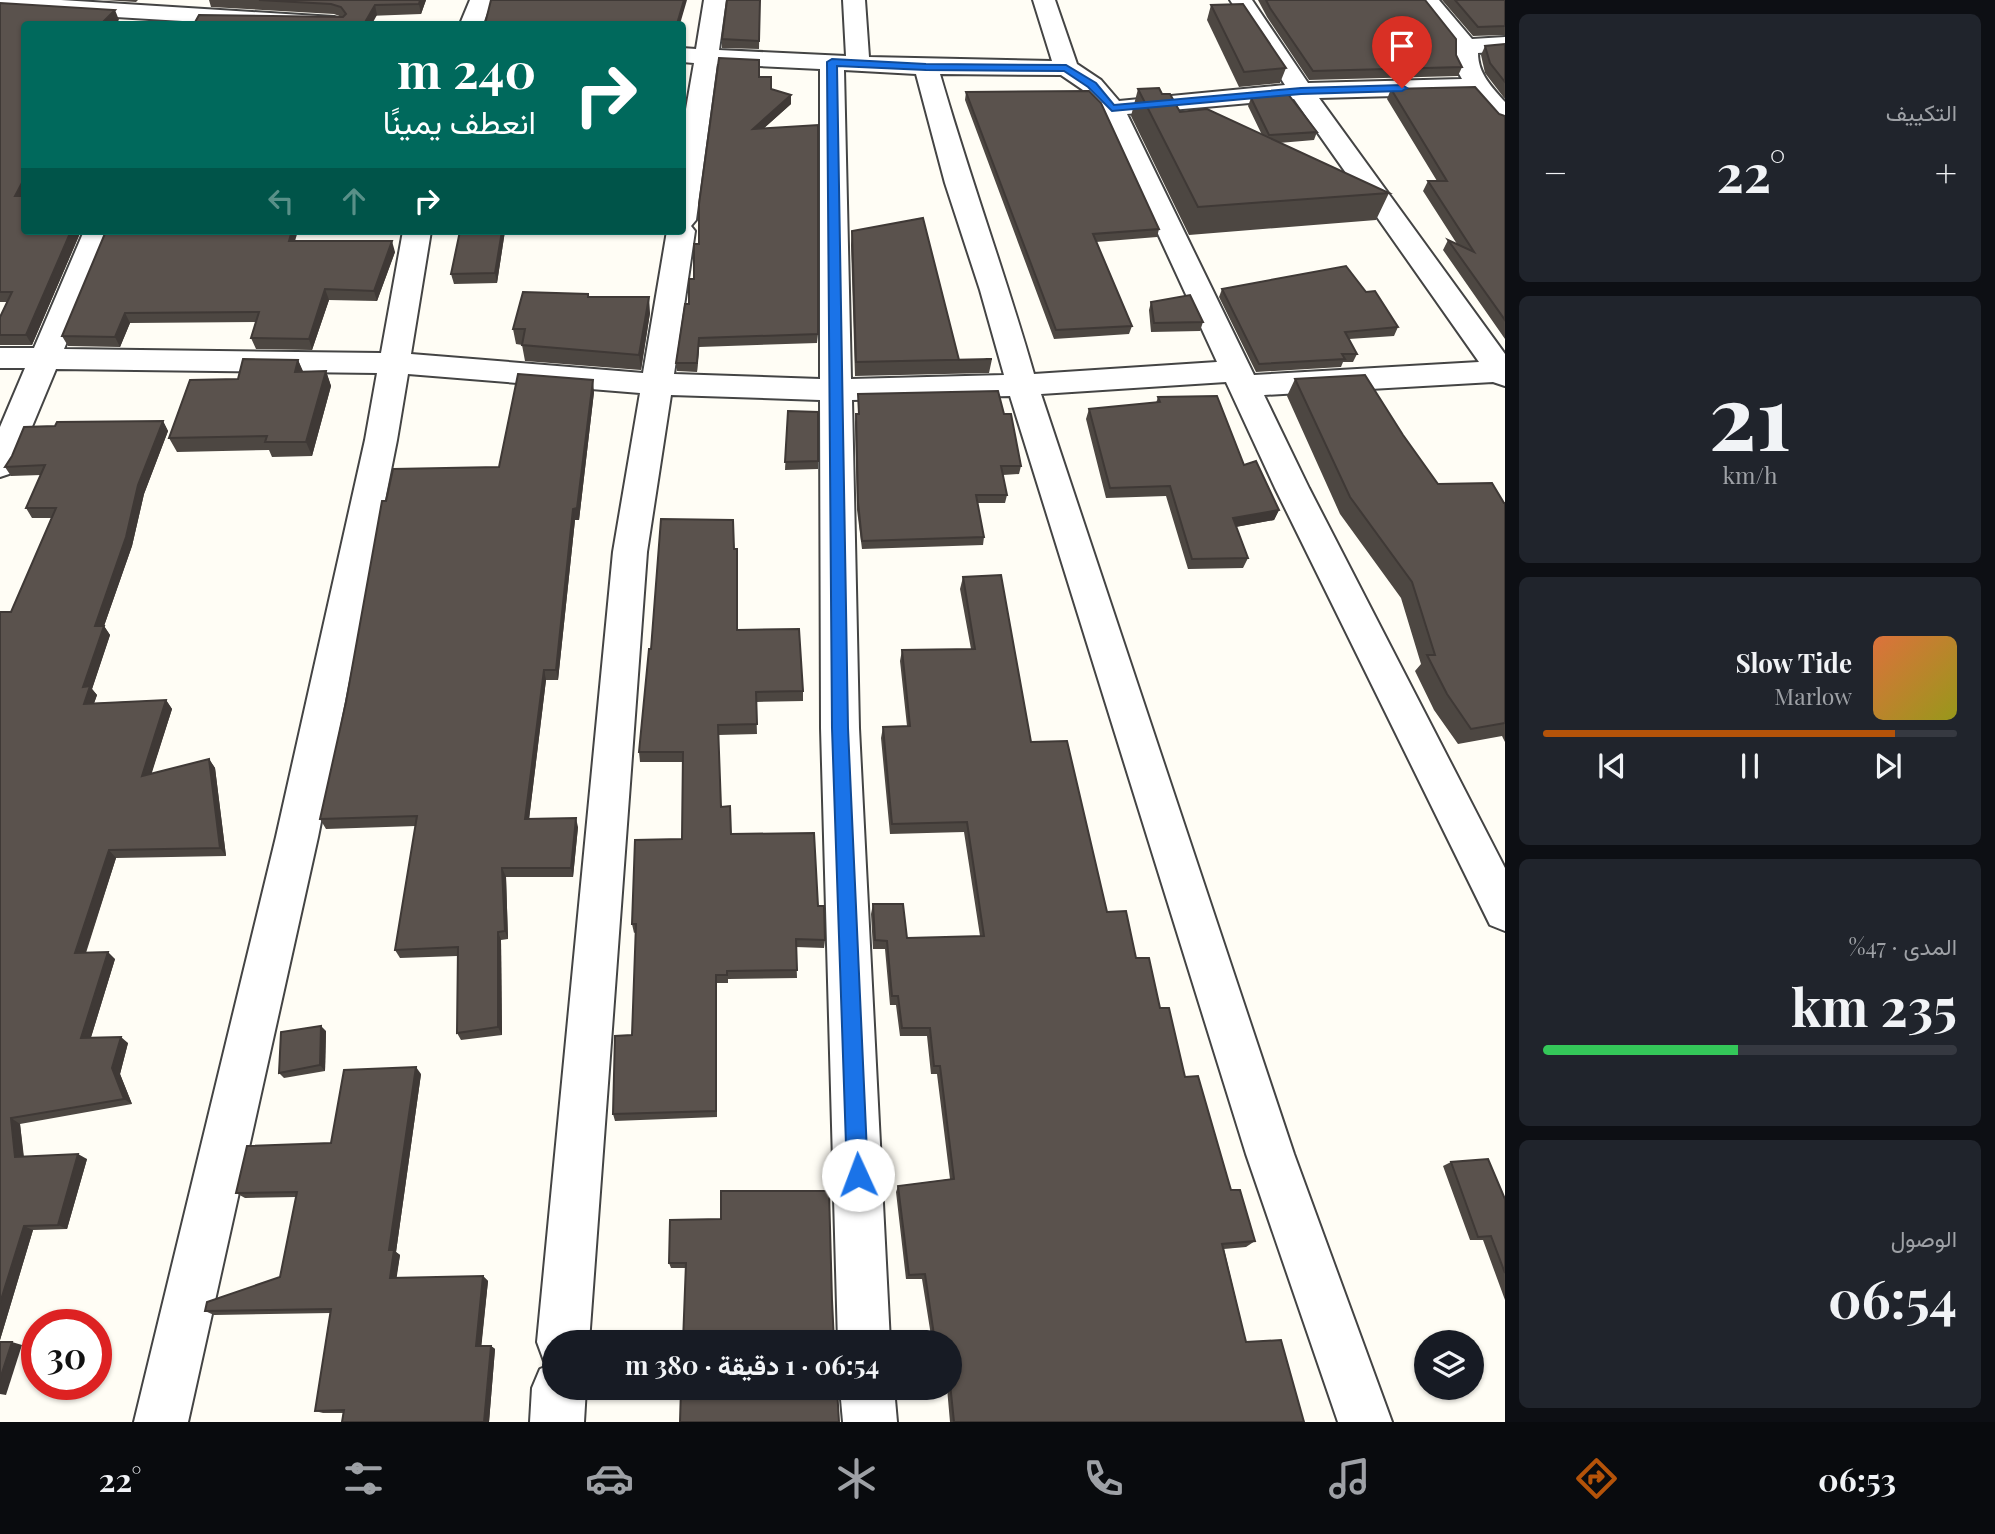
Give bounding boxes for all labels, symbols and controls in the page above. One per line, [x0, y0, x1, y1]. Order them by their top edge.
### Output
pin [1372, 16, 1432, 88]
icon: arrive [1383, 27, 1421, 65]
text: 240 m [397, 36, 536, 101]
icon: right [560, 49, 651, 140]
text: التكييف [1886, 96, 1957, 127]
text: انعطف يمينًا [383, 99, 536, 142]
text: 22° [1717, 137, 1786, 206]
text: − [1543, 146, 1568, 197]
text: + [1935, 146, 1957, 197]
icon: left [262, 182, 300, 220]
icon: ahead [335, 182, 373, 220]
icon: right [408, 182, 446, 220]
text: 21 [1709, 353, 1791, 474]
text: km/h [1722, 459, 1778, 490]
text: Slow Tide [1735, 645, 1852, 680]
text: Marlow [1774, 680, 1852, 711]
icon: previous [1593, 747, 1631, 785]
icon: pause [1731, 747, 1769, 785]
icon: next [1869, 747, 1907, 785]
text: المدى · 47% [1848, 930, 1957, 961]
text: 235 km [1791, 971, 1957, 1040]
position arrow [821, 1138, 895, 1212]
text: الوصول [1891, 1222, 1957, 1253]
text: 06:54 [1828, 1263, 1957, 1332]
speed limit sign: 30 [21, 1309, 112, 1400]
map controls [1414, 1330, 1484, 1400]
button: layers [1414, 1330, 1484, 1400]
text: 06:54 · 1 دقيقة · 380 m [625, 1347, 879, 1382]
icon: filters [339, 1454, 388, 1503]
icon: car [585, 1454, 634, 1503]
icon: climate [832, 1454, 881, 1503]
icon: phone [1079, 1454, 1128, 1503]
icon: music [1325, 1454, 1374, 1503]
icon: directions [1572, 1454, 1621, 1503]
text: 22° [99, 1457, 141, 1500]
text: 06:53 [1818, 1457, 1896, 1500]

